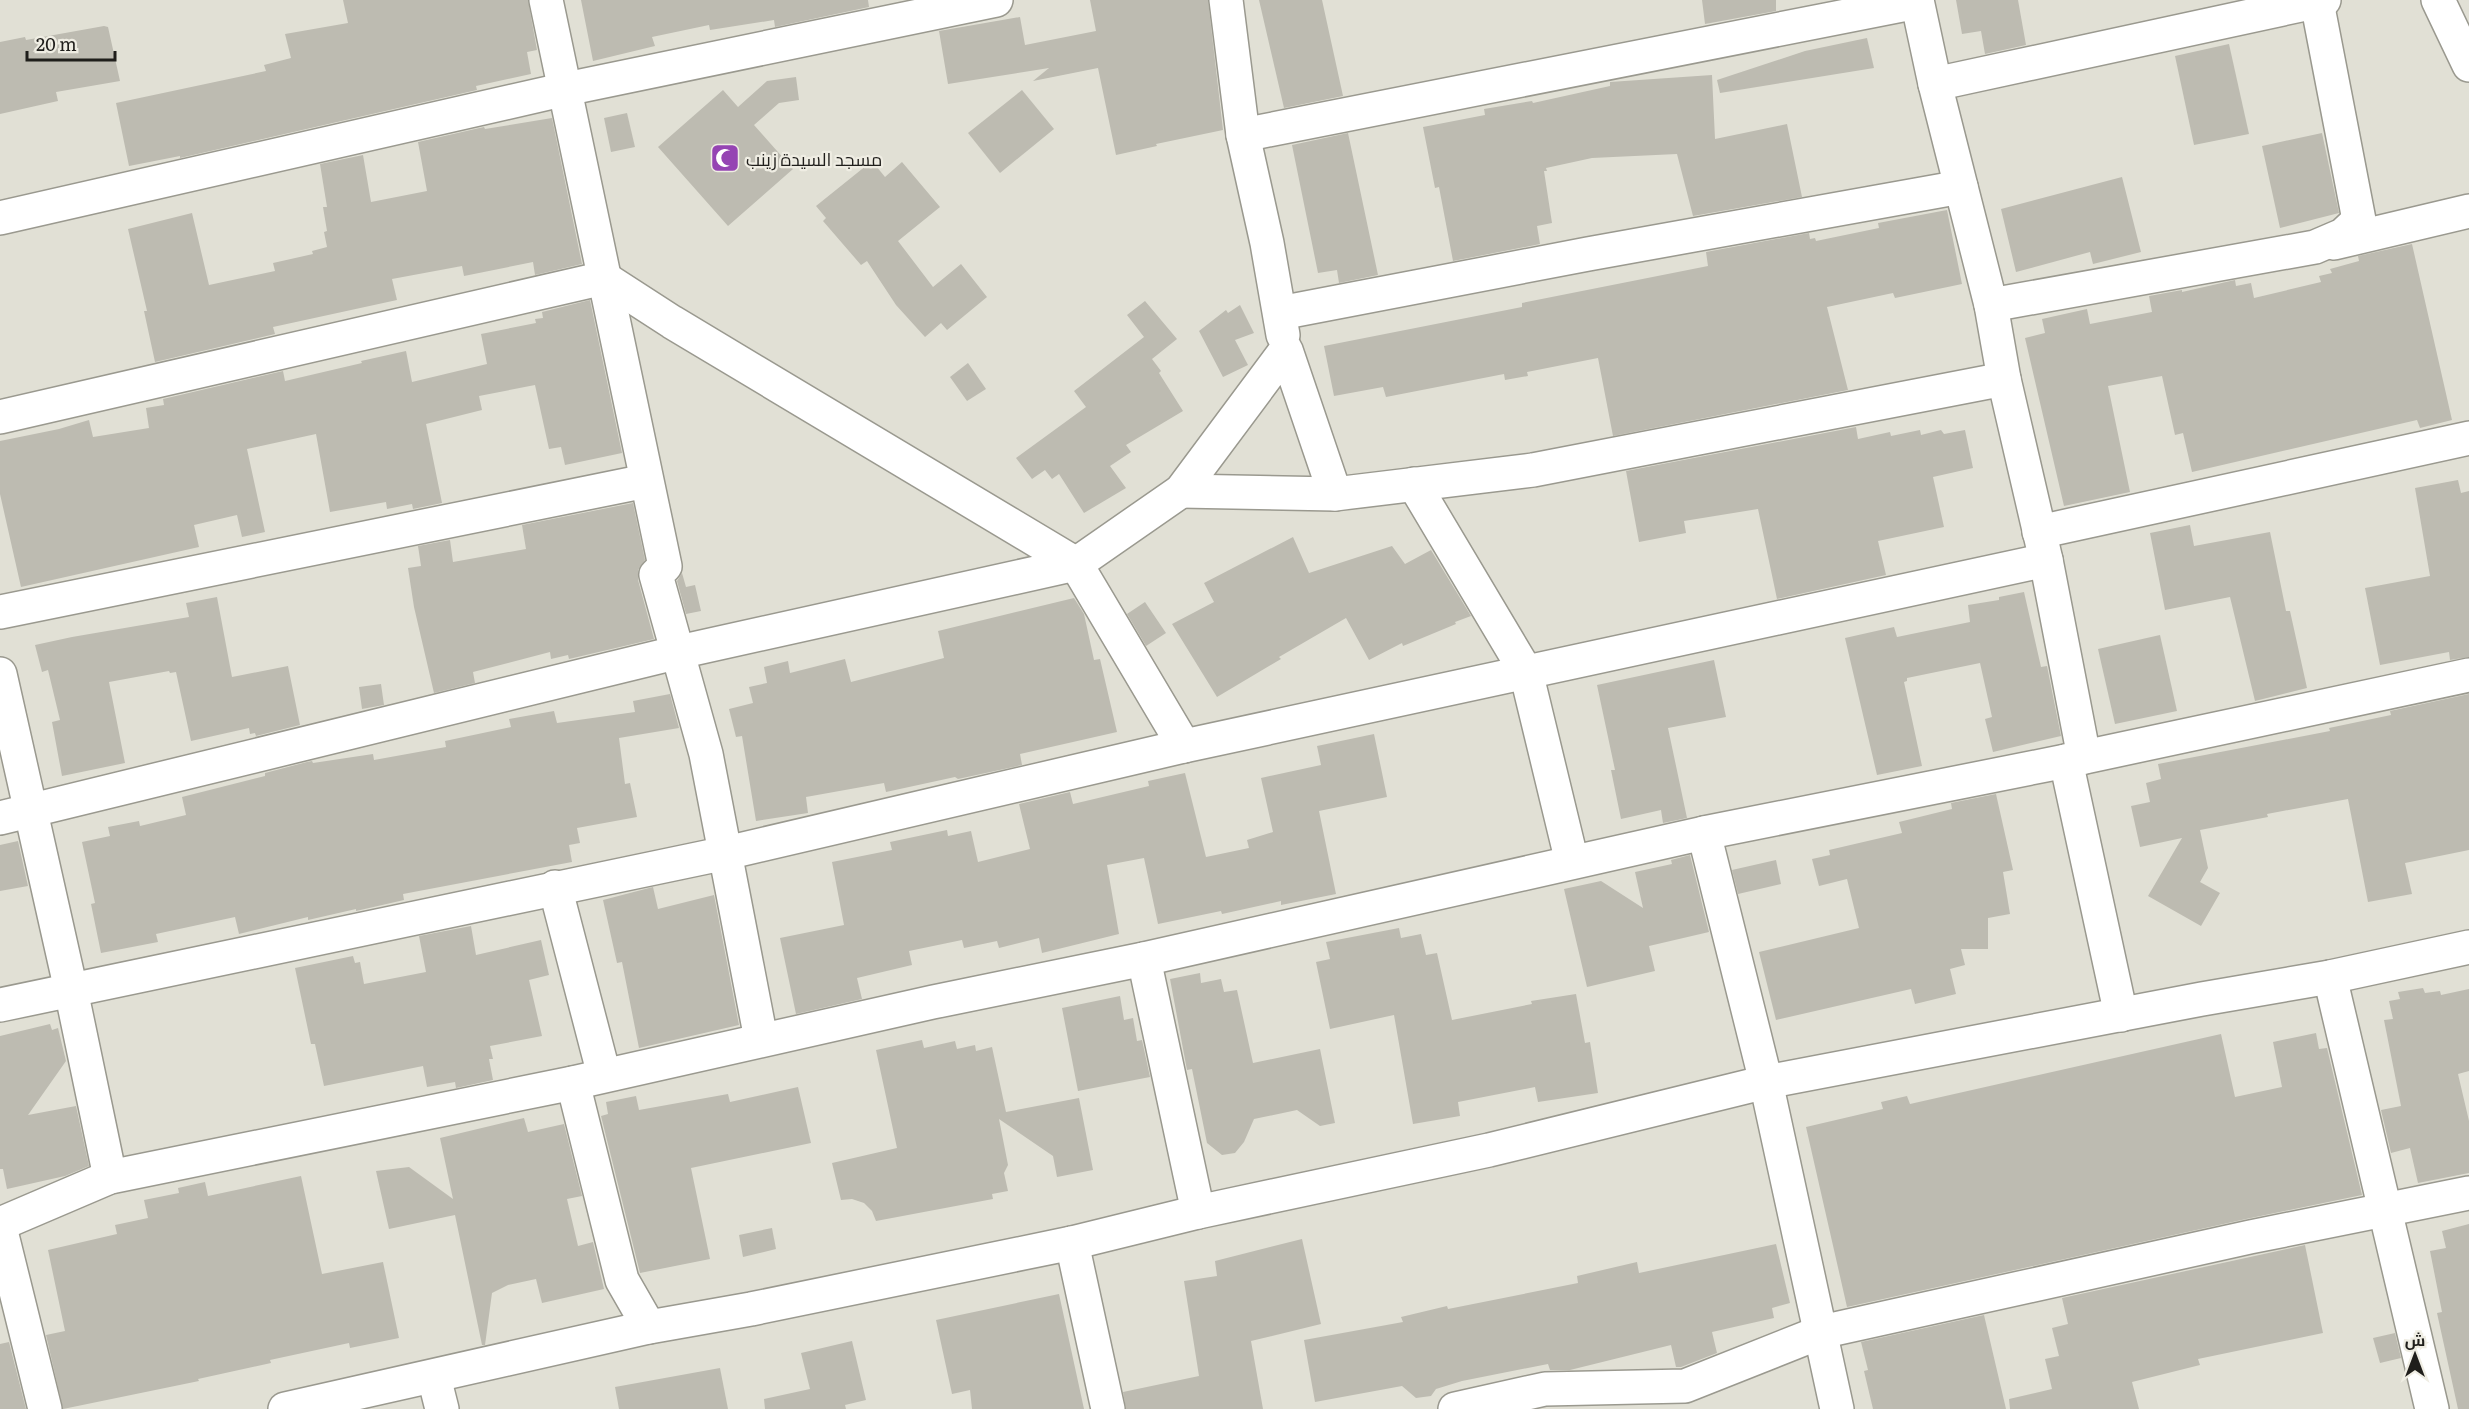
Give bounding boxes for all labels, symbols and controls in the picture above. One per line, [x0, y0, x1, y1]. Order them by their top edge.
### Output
scale bar [27, 24, 116, 62]
text: 20 m [36, 30, 77, 57]
mosque icon: مسجد السيدة زينب [709, 142, 741, 174]
place label: مسجد السيدة زينب [746, 145, 882, 172]
north arrow [2385, 1325, 2445, 1385]
text: ش [2405, 1327, 2425, 1351]

